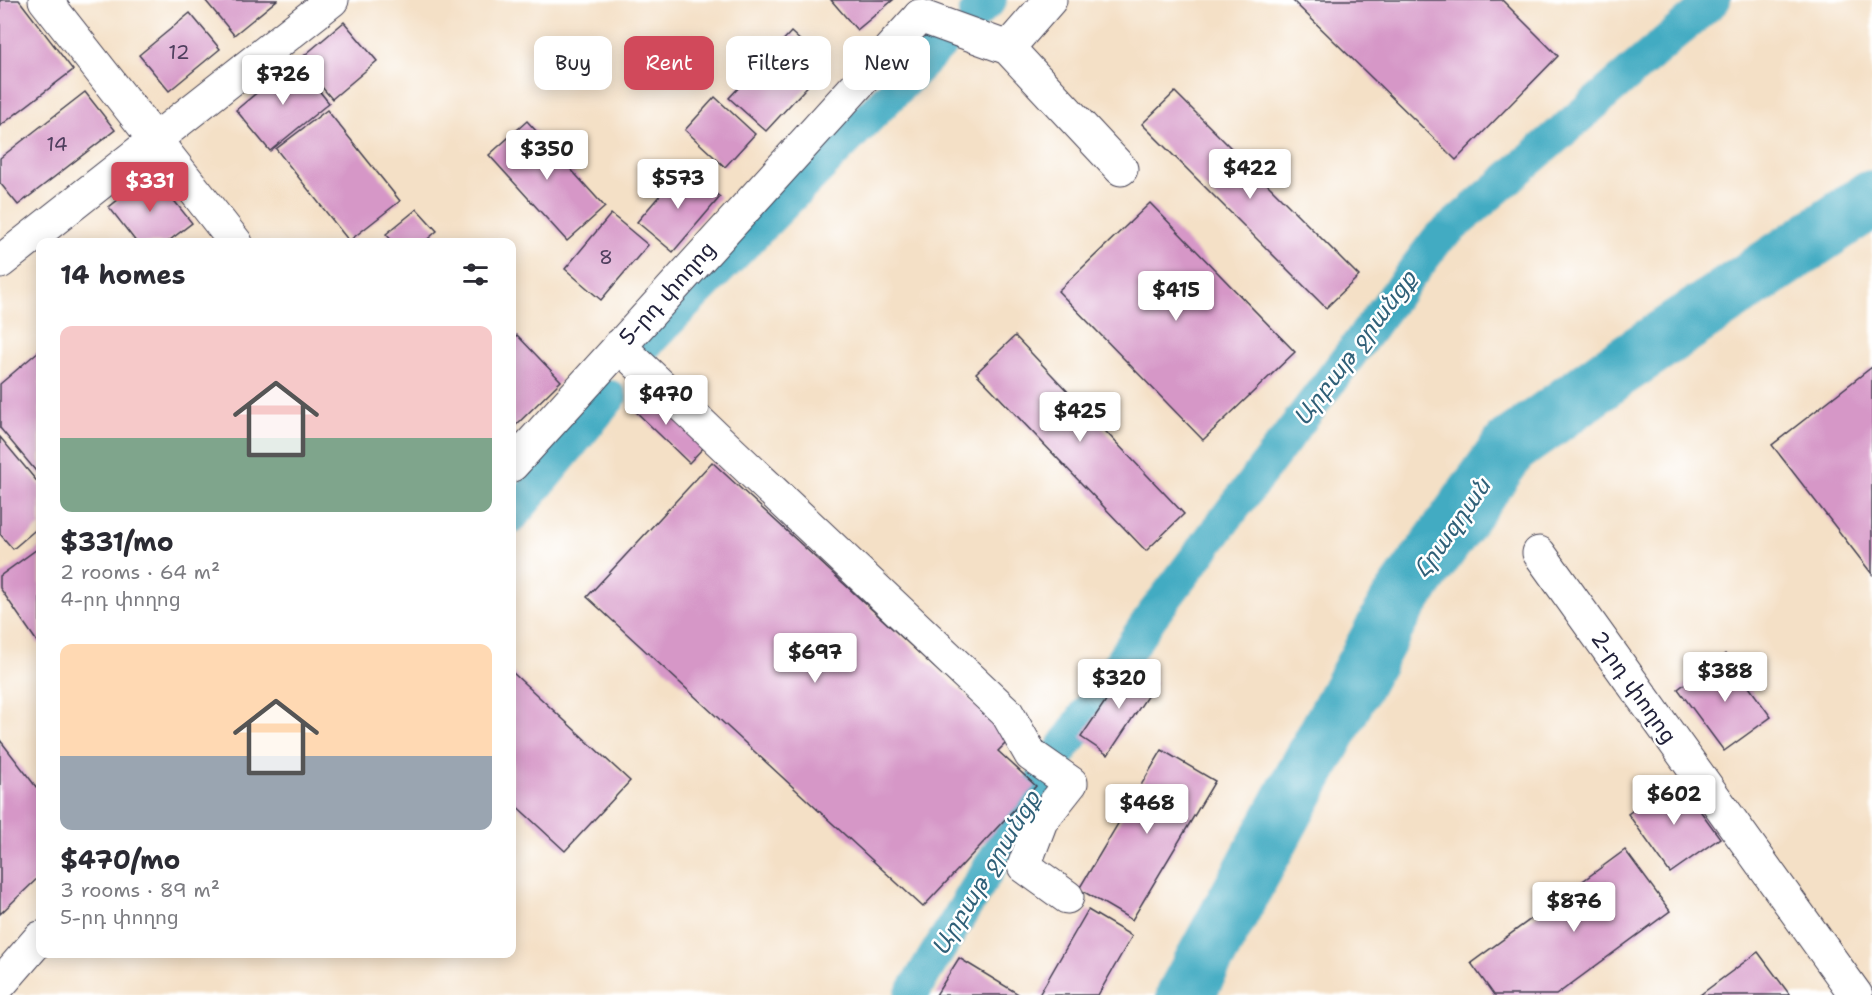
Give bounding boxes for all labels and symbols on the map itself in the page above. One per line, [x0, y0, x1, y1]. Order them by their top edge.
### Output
house number: 12 [168, 39, 190, 65]
pin: $726 [247, 55, 319, 106]
pin: $350 [511, 130, 583, 181]
house number: 14 [46, 131, 68, 157]
pin: $422 [1214, 149, 1286, 200]
pin: $573 [642, 159, 714, 210]
pin: $331 [114, 162, 186, 213]
street label: 5-րդ փողոց [613, 235, 721, 351]
house number: 8 [599, 244, 613, 270]
water label: Արբաթ ջրանցք [1286, 262, 1425, 432]
pin: $415 [1140, 271, 1212, 322]
pin: $470 [630, 375, 702, 426]
pin: $425 [1044, 392, 1116, 443]
water label: Հրազդան [1406, 470, 1499, 584]
street label: 2-րդ փողոց [1585, 625, 1683, 749]
pin: $697 [779, 633, 851, 684]
pin: $388 [1689, 652, 1761, 703]
pin: $320 [1083, 659, 1155, 710]
pin: $602 [1638, 775, 1710, 826]
water label: Արբաթ ջրանցք [924, 783, 1049, 961]
pin: $468 [1111, 784, 1183, 835]
pin: $876 [1538, 882, 1610, 933]

